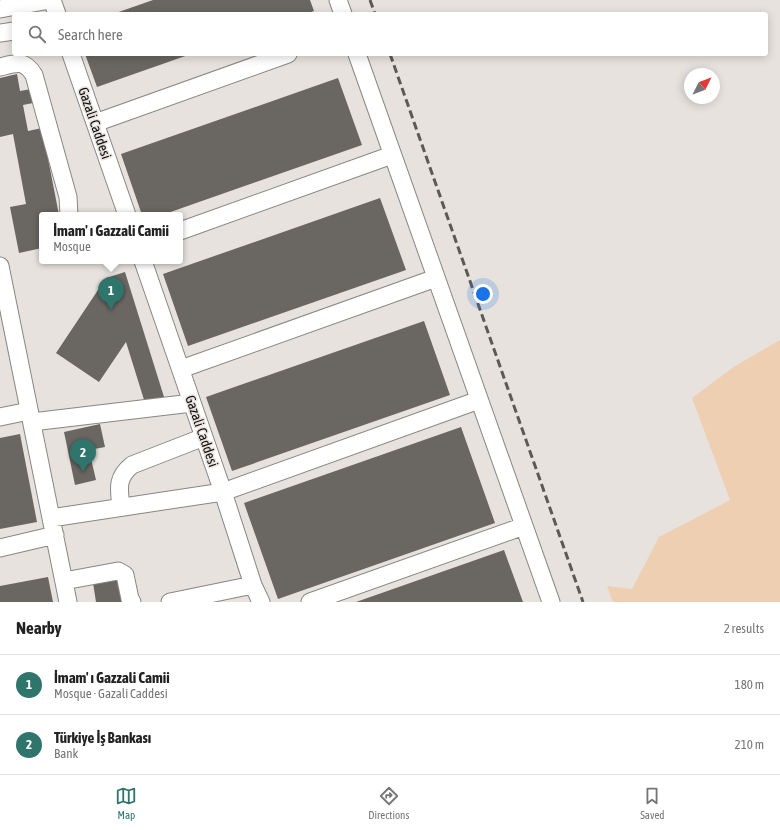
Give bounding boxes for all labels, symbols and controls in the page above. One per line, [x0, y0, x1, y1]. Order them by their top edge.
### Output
search box [12, 12, 768, 56]
icon: search [26, 23, 48, 45]
text: Search here [58, 26, 123, 43]
north arrow [684, 68, 720, 104]
street label: Gazali Caddesi [75, 85, 115, 161]
popup [39, 212, 183, 264]
text: İmam' ı Gazzali Camii [53, 222, 169, 239]
text: Mosque [53, 239, 91, 254]
pin: 1 [98, 277, 124, 310]
your location [473, 284, 493, 304]
street label: Gazali Caddesi [182, 393, 222, 469]
pin: 2 [70, 439, 96, 472]
text: Nearby [16, 618, 62, 638]
text: 2 results [724, 621, 764, 636]
text: İmam' ı Gazzali Camii [54, 669, 170, 686]
text: 1 [26, 677, 32, 692]
text: 180 m [735, 677, 764, 692]
text: Mosque · Gazali Caddesi [54, 686, 168, 701]
text: Türkiye İş Bankası [54, 729, 151, 746]
text: 2 [26, 737, 32, 752]
text: 210 m [735, 737, 764, 752]
text: Bank [54, 746, 78, 761]
tab: Map [115, 785, 137, 821]
tab: Directions [368, 785, 409, 821]
tab: Saved [640, 785, 665, 821]

